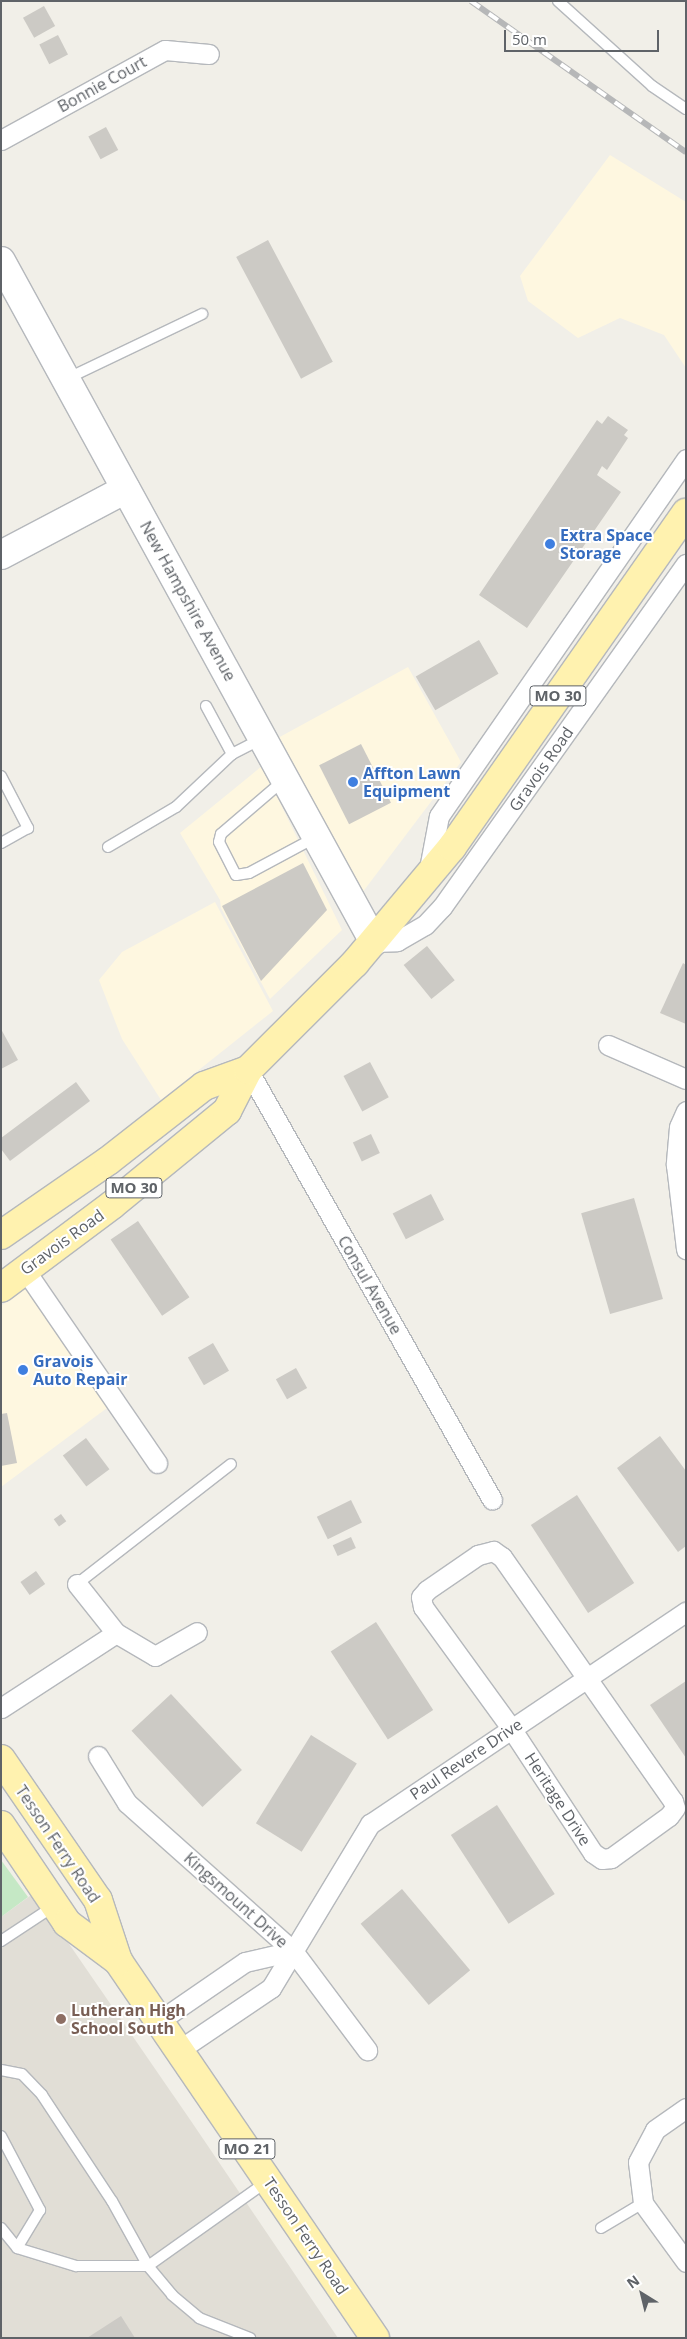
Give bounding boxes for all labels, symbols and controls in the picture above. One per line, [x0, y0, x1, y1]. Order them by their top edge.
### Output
scale bar [507, 20, 662, 52]
text: 50 m [512, 29, 547, 49]
street label: Bonnie Court [54, 52, 150, 116]
street label: New Hampshire Avenue [136, 518, 240, 684]
place label: Extra Space Storage [560, 525, 653, 563]
marker: Extra Space Storage [544, 538, 556, 550]
road number: MO 30 [529, 684, 587, 708]
street label: Gravois Road [505, 723, 577, 815]
place label: Affton Lawn Equipment [363, 763, 461, 801]
marker: Affton Lawn Equipment [347, 776, 359, 788]
road number: MO 30 [105, 1176, 163, 1200]
street label: Gravois Road [16, 1205, 108, 1279]
street label: Consul Avenue [334, 1232, 406, 1338]
place label: Gravois Auto Repair [33, 1351, 128, 1389]
marker: Gravois Auto Repair [17, 1364, 29, 1376]
street label: Paul Revere Drive [406, 1714, 526, 1804]
street label: Heritage Drive [521, 1749, 595, 1849]
street label: Tesson Ferry Road [12, 1782, 104, 1906]
street label: Kingsmount Drive [180, 1848, 292, 1952]
place label: Lutheran High School South [71, 2000, 186, 2038]
marker: Lutheran High School South [55, 2013, 67, 2025]
road number: MO 21 [218, 2136, 276, 2162]
street label: Tesson Ferry Road [260, 2174, 352, 2298]
north arrow [617, 2269, 667, 2319]
text: N [623, 2270, 643, 2292]

